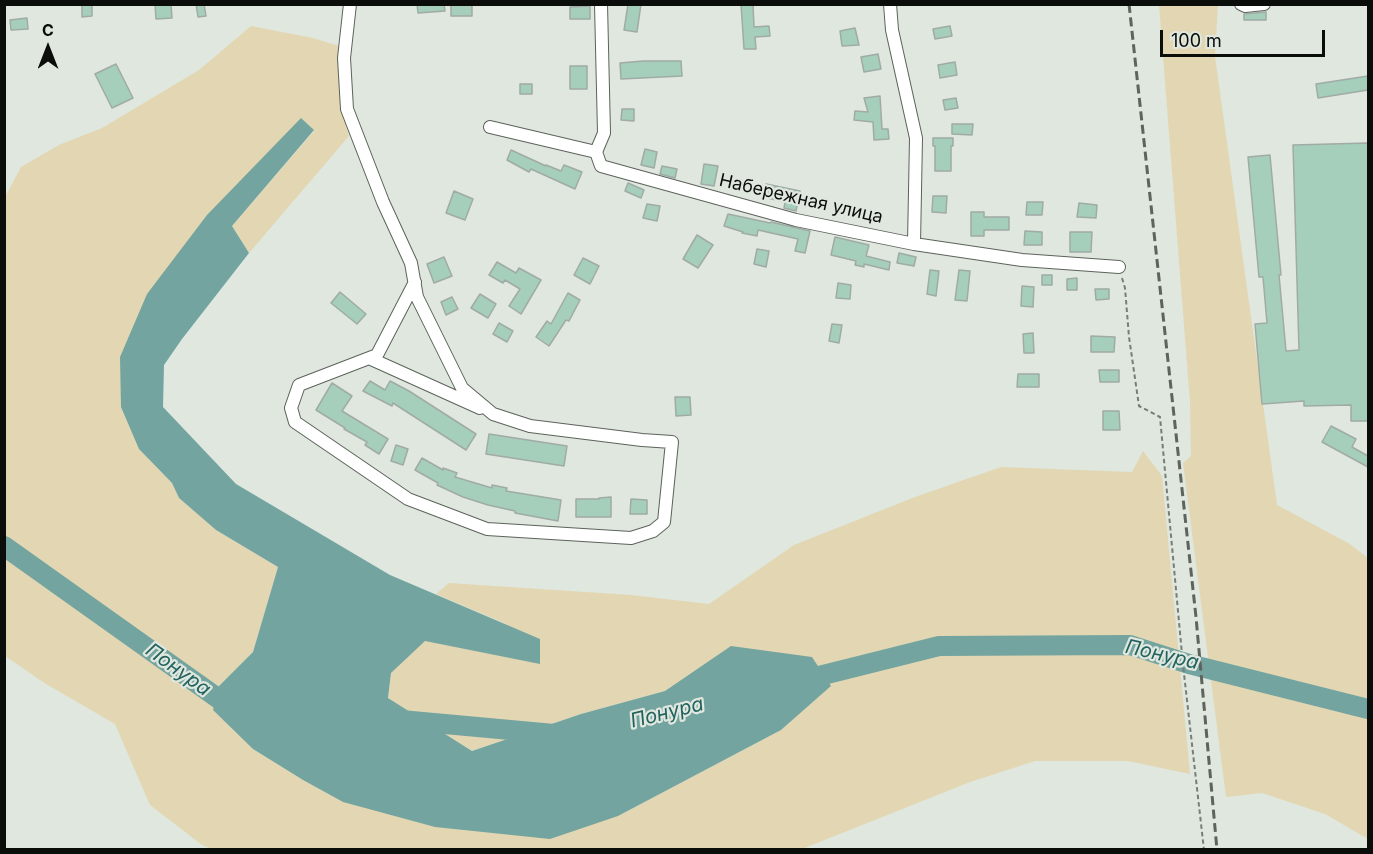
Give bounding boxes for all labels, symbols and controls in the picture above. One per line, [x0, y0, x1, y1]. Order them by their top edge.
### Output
north arrow [18, 18, 78, 78]
scale bar [1163, 18, 1328, 56]
text: С [42, 20, 54, 40]
text: 100 m [1171, 30, 1222, 51]
street label: Набережная улица [717, 170, 885, 228]
water label: Понура [1123, 635, 1201, 675]
water label: Понура [141, 638, 215, 702]
water label: Понура [628, 692, 706, 734]

